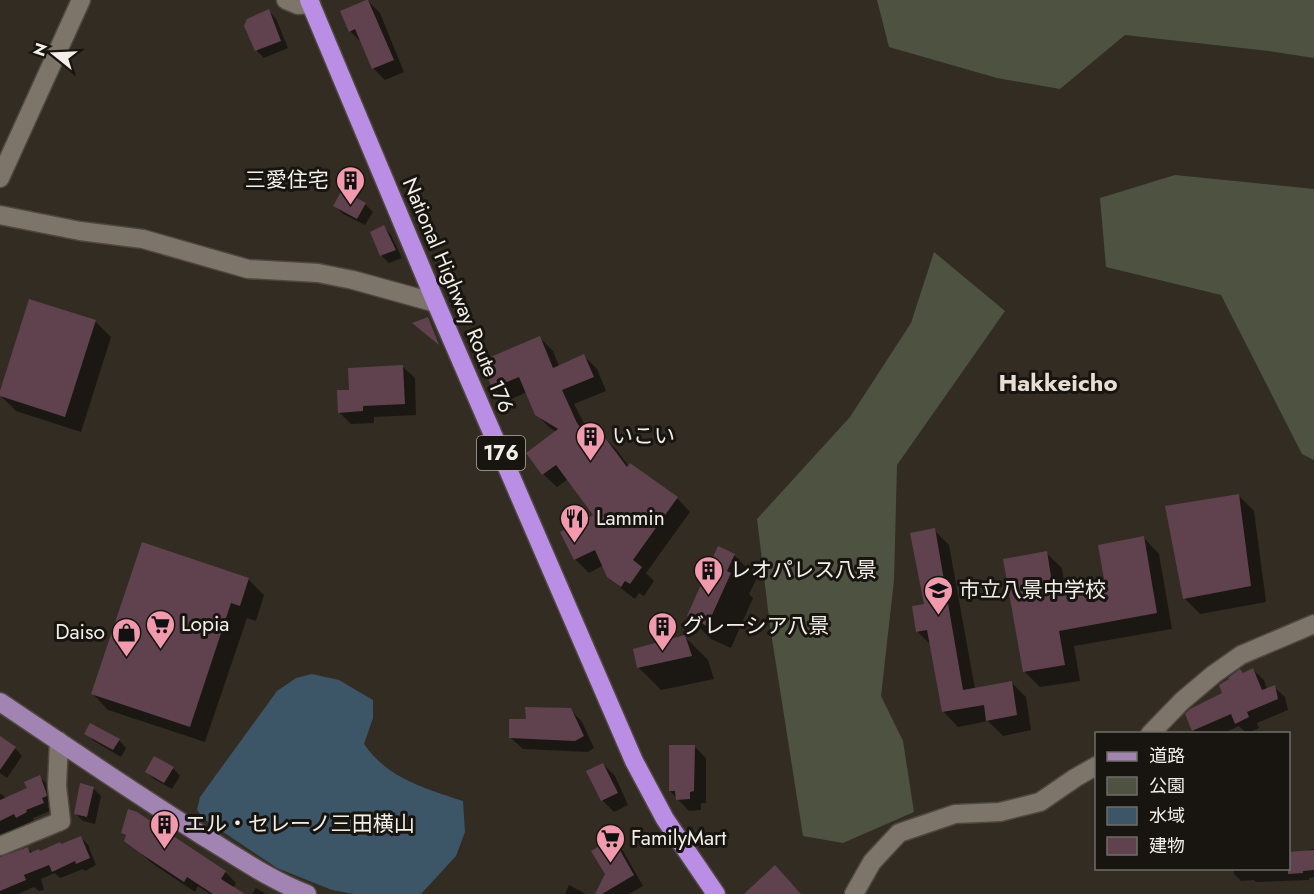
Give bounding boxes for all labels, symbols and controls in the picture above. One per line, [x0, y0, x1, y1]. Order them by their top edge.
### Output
north arrow [24, 24, 84, 84]
text: N [27, 40, 53, 59]
building icon: 三愛住宅 [334, 164, 366, 206]
place label: 三愛住宅 [245, 165, 329, 195]
street label: National Highway Route 176 [395, 173, 521, 417]
district label: Hakkeicho [998, 365, 1118, 400]
building icon: いこい [575, 420, 607, 462]
place label: いこい [612, 421, 675, 451]
road number: 176 [477, 436, 525, 470]
restaurant icon: Lammin [559, 502, 591, 544]
place label: Lammin [596, 503, 665, 533]
building icon: レオパレス八景 [693, 554, 725, 596]
place label: レオパレス八景 [730, 555, 877, 585]
school or university icon: 市立八景中学校 [922, 574, 954, 616]
place label: 市立八景中学校 [959, 575, 1106, 605]
supermarket icon: Lopia [144, 608, 176, 650]
place label: Lopia [181, 609, 229, 639]
building icon: グレーシア八景 [646, 610, 678, 652]
place label: グレーシア八景 [683, 611, 830, 641]
shop icon: Daiso [110, 616, 142, 658]
place label: Daiso [55, 617, 105, 647]
legend [1095, 732, 1290, 870]
text: 道路 [1149, 743, 1185, 769]
text: 公園 [1149, 773, 1185, 799]
text: 水域 [1149, 803, 1185, 829]
building icon: エル・セレーノ三田横山 [148, 808, 180, 850]
place label: エル・セレーノ三田横山 [185, 809, 415, 839]
supermarket icon: FamilyMart [594, 822, 626, 864]
place label: FamilyMart [631, 823, 726, 853]
text: 建物 [1149, 833, 1185, 859]

